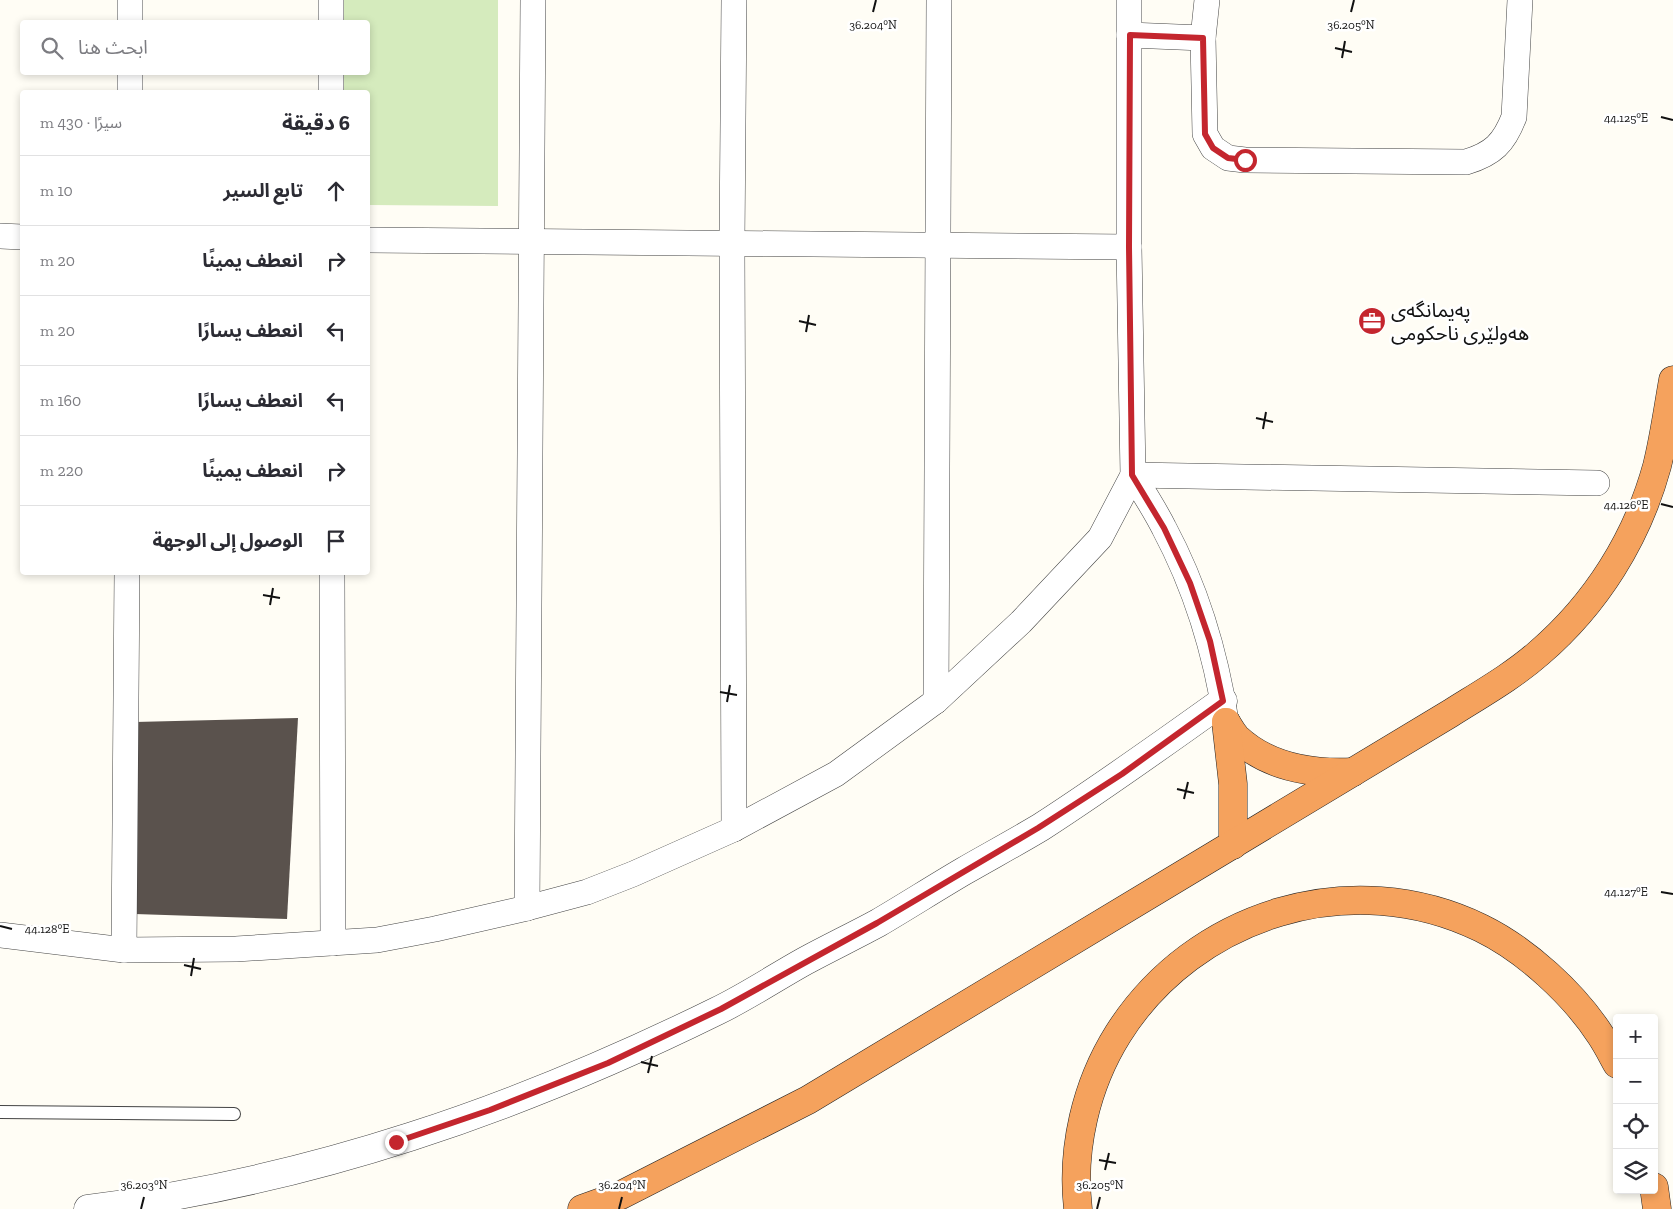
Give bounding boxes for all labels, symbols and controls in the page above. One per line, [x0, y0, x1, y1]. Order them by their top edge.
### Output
text: 36.204°N [849, 18, 897, 32]
text: 36.205°N [1327, 18, 1375, 32]
search box [20, 20, 370, 75]
icon: search [38, 34, 66, 62]
text: ابحث هنا [78, 36, 148, 59]
text: 6 دقيقة [282, 110, 350, 135]
text: 44.125°E [1604, 111, 1648, 125]
text: سيرًا · 430 m [40, 113, 122, 132]
route start [1234, 149, 1257, 172]
icon: ahead [322, 177, 350, 205]
text: تابع السير [223, 179, 303, 202]
text: 10 m [40, 181, 73, 200]
icon: right [322, 247, 350, 275]
text: انعطف يمينًا [202, 249, 303, 272]
text: 20 m [40, 251, 75, 270]
place label: پەیمانگەی هەولێری ناحکومی [1391, 298, 1529, 345]
office icon: پەیمانگەی هەولێری ناحکومی [1357, 306, 1387, 336]
icon: left [322, 317, 350, 345]
text: انعطف يسارًا [197, 319, 303, 342]
text: 20 m [40, 321, 75, 340]
icon: left [322, 387, 350, 415]
text: انعطف يسارًا [197, 389, 303, 412]
text: 160 m [40, 391, 81, 410]
icon: right [322, 457, 350, 485]
text: انعطف يمينًا [202, 459, 303, 482]
text: 220 m [40, 461, 83, 480]
text: 44.126°E [1604, 498, 1648, 512]
icon: arrive [322, 527, 350, 555]
text: الوصول إلى الوجهة [152, 529, 303, 552]
text: 44.127°E [1604, 885, 1648, 899]
text: 44.128°E [25, 922, 69, 936]
map controls [1613, 1014, 1658, 1194]
button: + [1613, 1014, 1658, 1059]
button: − [1613, 1059, 1658, 1104]
button: locate [1613, 1104, 1658, 1149]
route end [385, 1131, 408, 1154]
button: layers [1613, 1149, 1658, 1194]
text: 36.203°N [120, 1178, 168, 1192]
text: 36.204°N [598, 1178, 646, 1192]
text: 36.205°N [1076, 1178, 1124, 1192]

